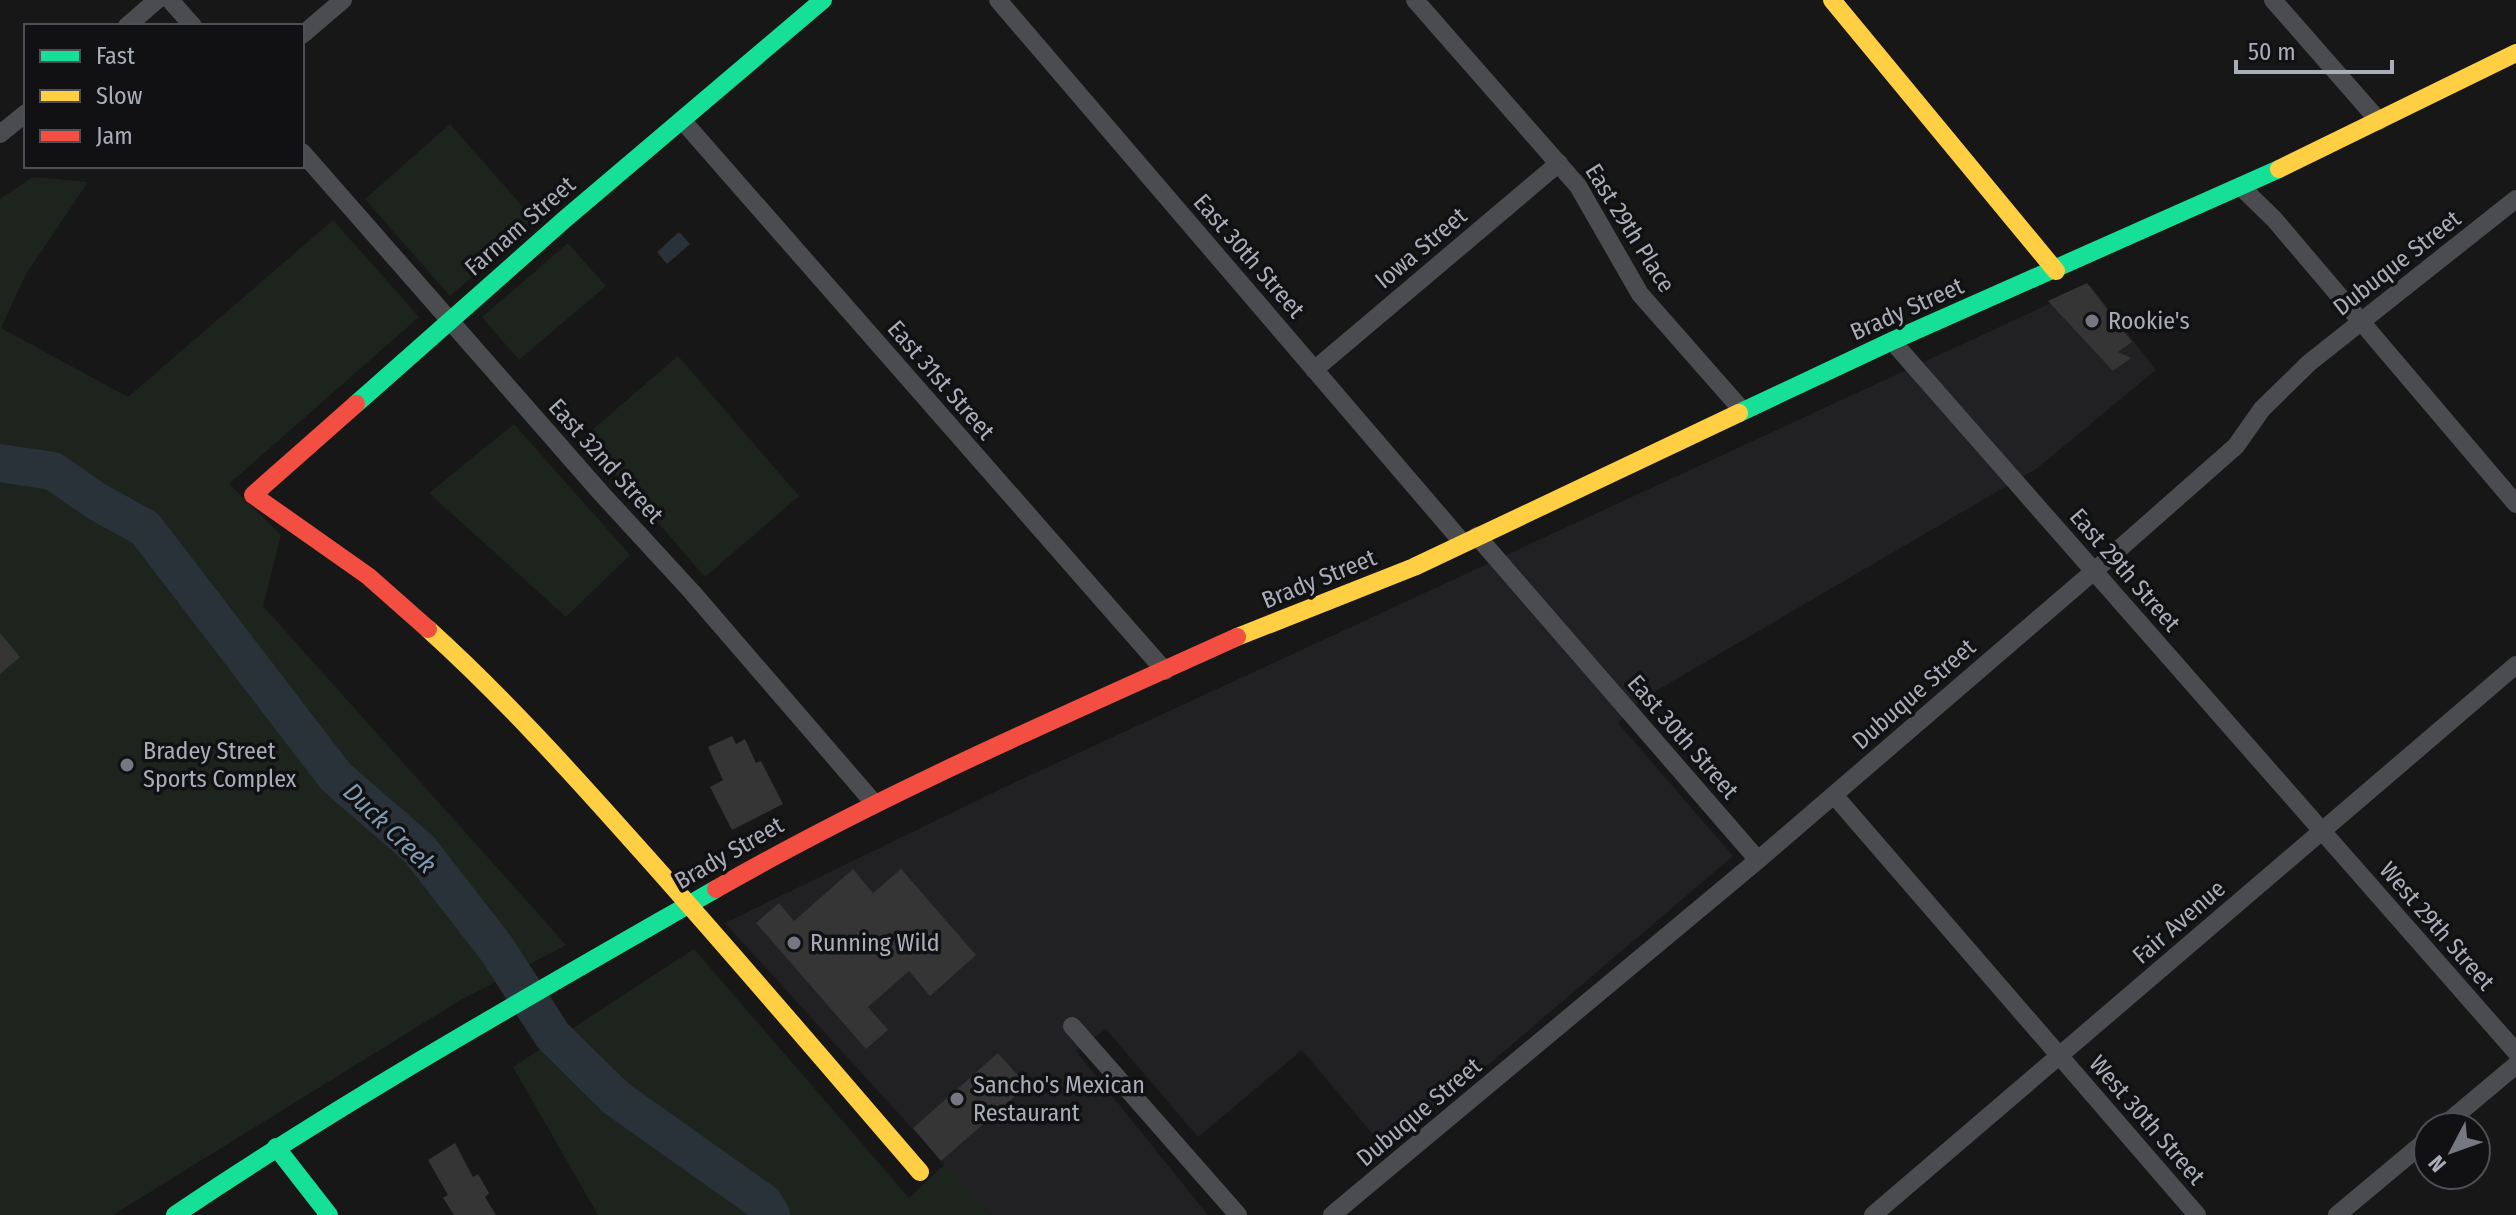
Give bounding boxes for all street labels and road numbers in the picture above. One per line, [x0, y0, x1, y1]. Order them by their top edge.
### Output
street label: East 29th Place [1579, 158, 1681, 298]
street label: Farnam Street [459, 170, 581, 281]
street label: East 30th Street [1188, 188, 1310, 324]
street label: Iowa Street [1370, 202, 1473, 294]
street label: Dubuque Street [2328, 205, 2466, 321]
street label: Brady Street [1846, 272, 1968, 346]
street label: East 31st Street [882, 315, 1000, 445]
street label: East 32nd Street [543, 393, 669, 529]
street label: East 29th Street [2064, 503, 2186, 637]
street label: Brady Street [1258, 543, 1380, 615]
street label: Dubuque Street [1847, 633, 1981, 755]
street label: East 30th Street [1622, 669, 1744, 805]
street label: Brady Street [670, 811, 788, 895]
street label: West 29th Street [2374, 856, 2500, 996]
street label: Fair Avenue [2127, 874, 2231, 970]
street label: West 30th Street [2083, 1050, 2211, 1190]
street label: Dubuque Street [1351, 1052, 1487, 1172]

